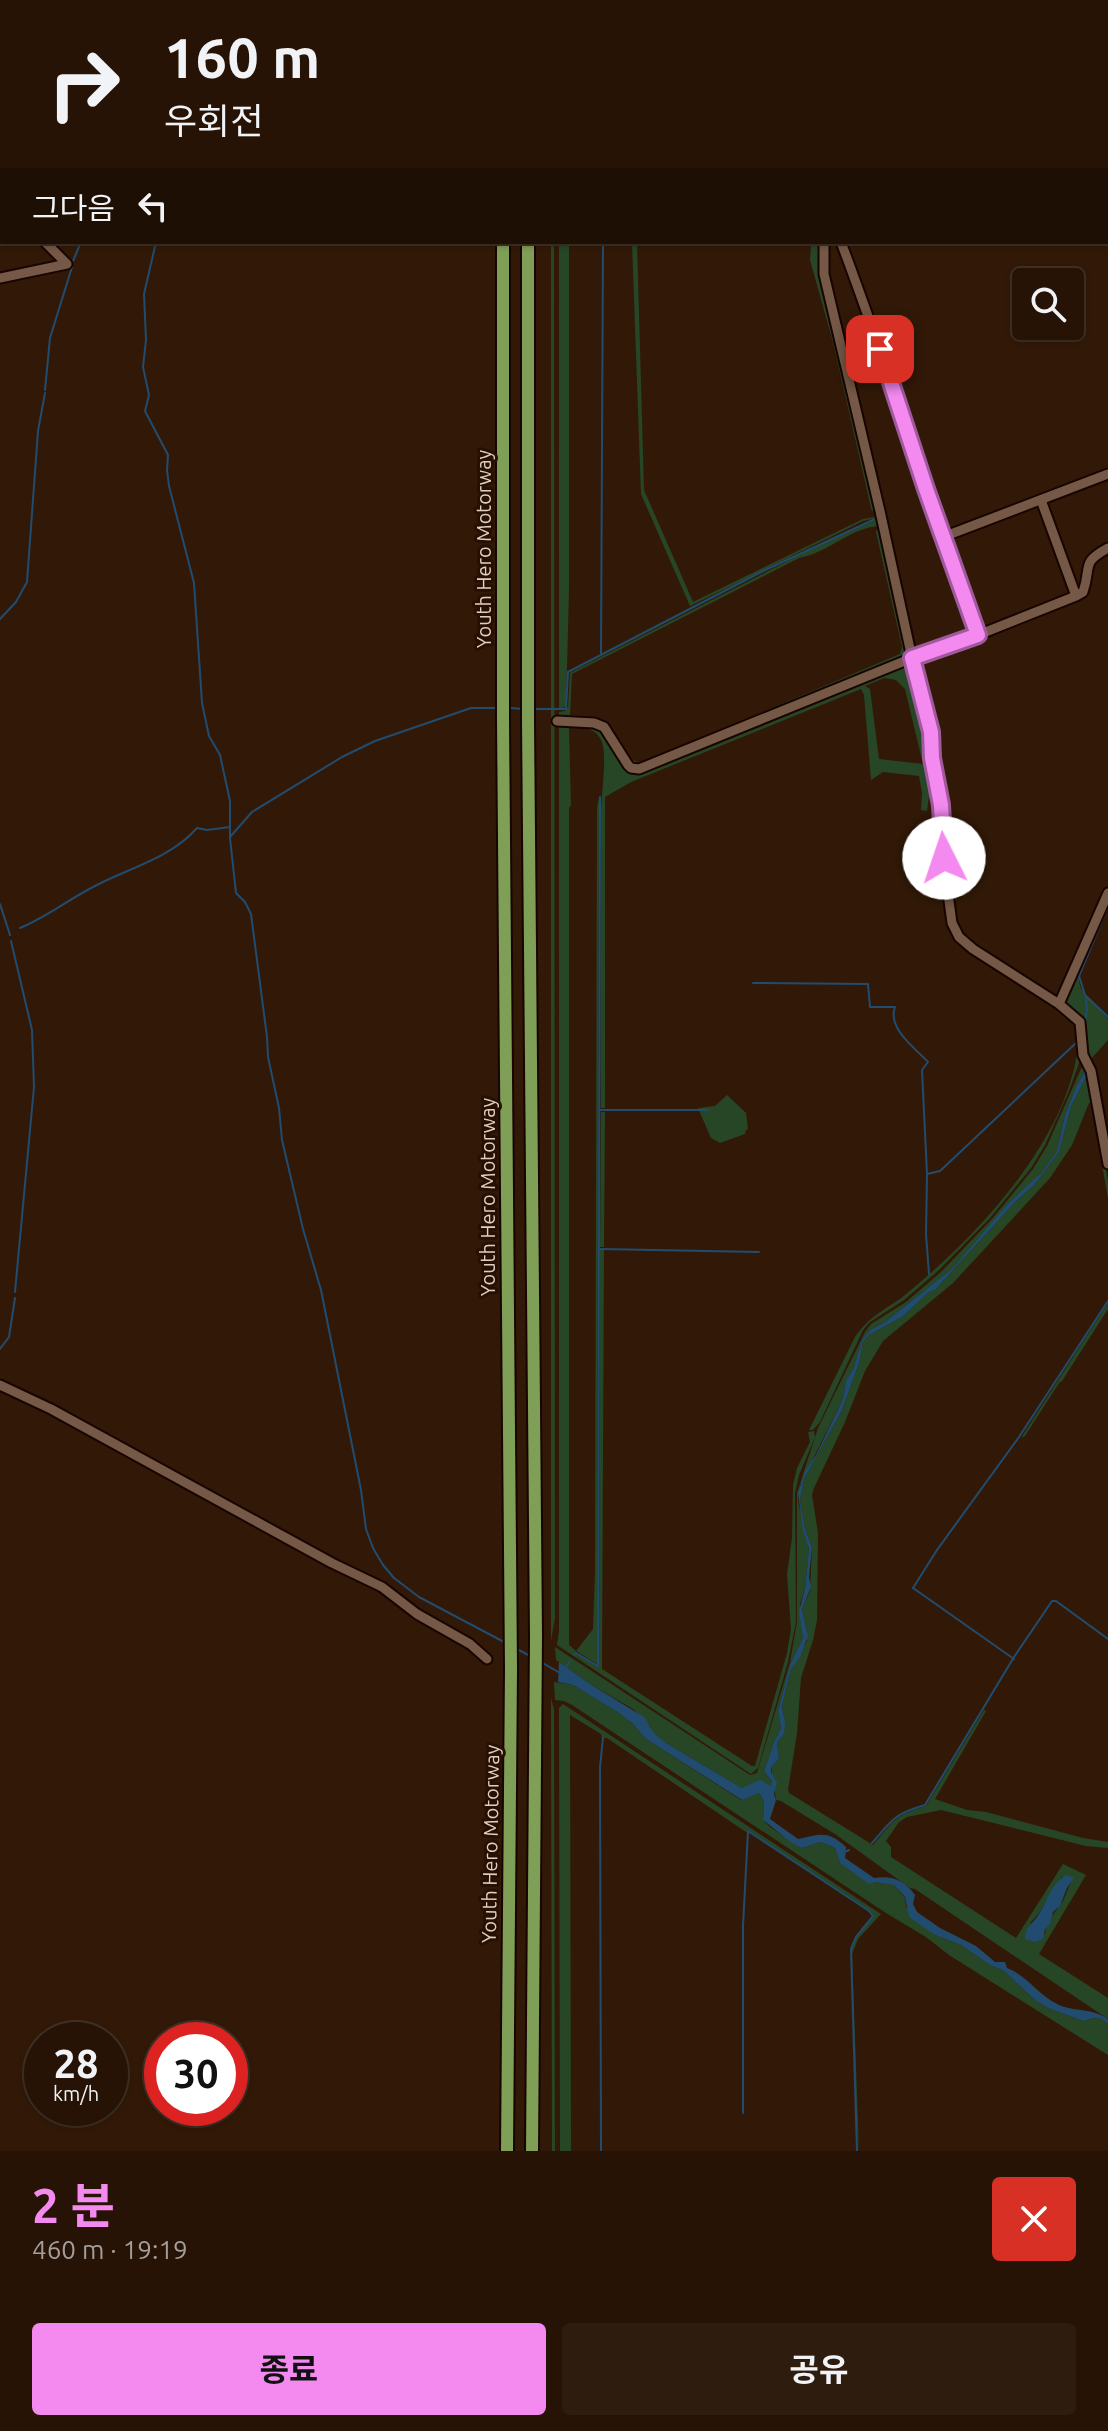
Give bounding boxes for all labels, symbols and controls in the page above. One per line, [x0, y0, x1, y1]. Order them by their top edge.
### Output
text: 160 m [164, 26, 320, 89]
icon: right [32, 32, 136, 136]
text: 우회전 [164, 100, 263, 141]
icon: left [131, 184, 175, 228]
text: 그다음 [32, 191, 115, 225]
map controls [1012, 268, 1084, 340]
button: search [1012, 268, 1084, 340]
pin [846, 315, 914, 383]
icon: arrive [858, 327, 902, 371]
street label: Youth Hero Motorway [472, 449, 495, 648]
position arrow [902, 816, 986, 900]
street label: Youth Hero Motorway [476, 1097, 499, 1296]
street label: Youth Hero Motorway [477, 1744, 503, 1943]
speed limit sign: 30 [144, 2022, 248, 2126]
text: 28 [53, 2041, 99, 2086]
text: km/h [53, 2082, 99, 2105]
button: close [992, 2177, 1076, 2261]
text: 2 분 [32, 2178, 115, 2232]
text: 460 m · 19:19 [32, 2235, 188, 2264]
button: 종료 [32, 2323, 546, 2415]
button: 공유 [562, 2323, 1076, 2415]

